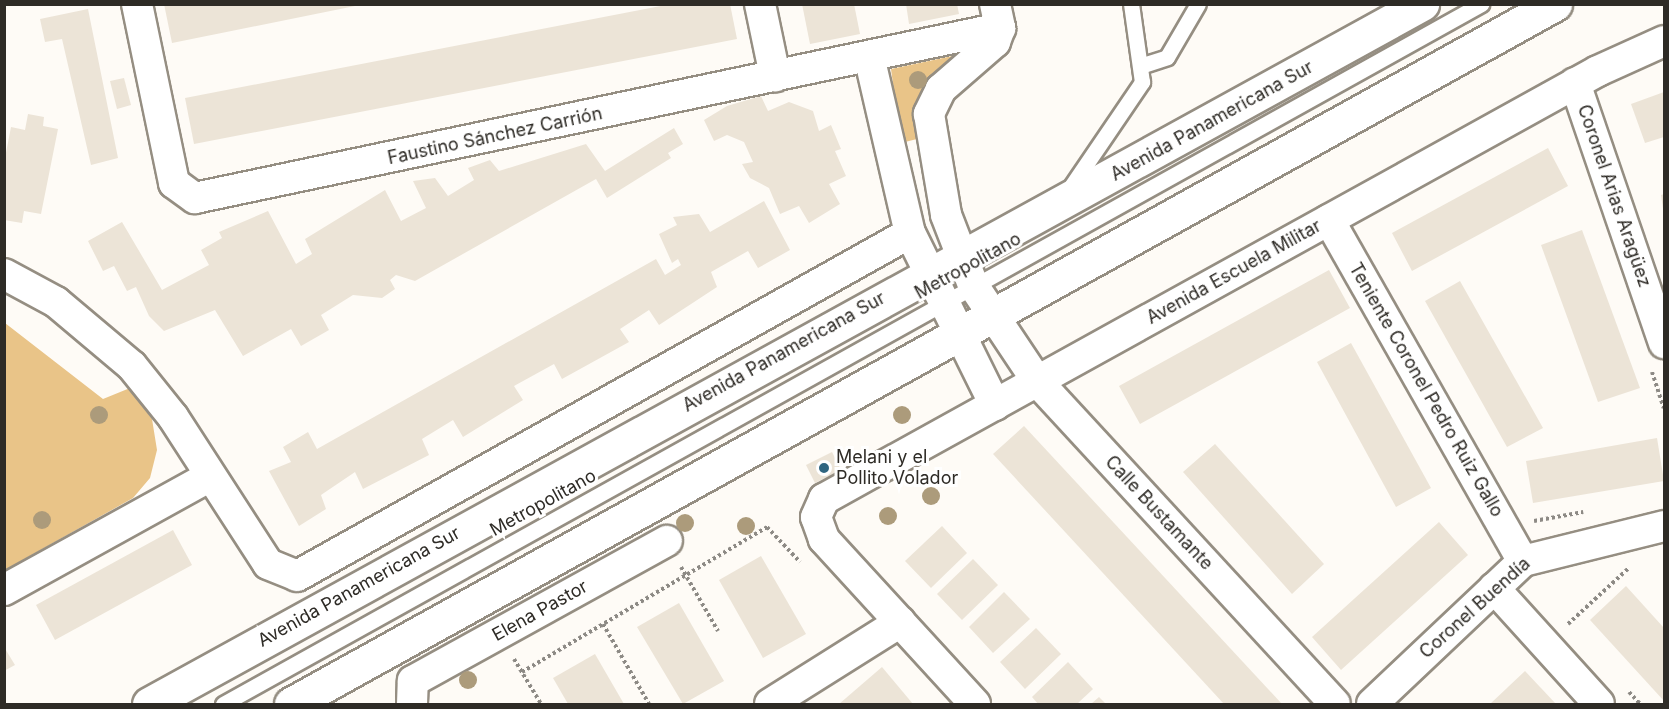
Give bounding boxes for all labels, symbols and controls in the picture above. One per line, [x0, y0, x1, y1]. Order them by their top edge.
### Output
street label: Avenida Panamericana Sur [1107, 56, 1317, 186]
street label: Coronel Arias Aragüez [1573, 102, 1655, 290]
street label: Faustino Sánchez Carrión [386, 103, 604, 169]
street label: Avenida Escuela Militar [1143, 215, 1325, 329]
street label: Metropolitano [911, 228, 1025, 304]
street label: Teniente Coronel Pedro Ruiz Gallo [1344, 259, 1508, 521]
street label: Avenida Panamericana Sur [679, 287, 889, 417]
place label: Melani y el Pollito Volador [836, 447, 958, 490]
street label: Calle Bustamante [1101, 451, 1217, 575]
marker: Melani y el Pollito Volador [817, 461, 831, 475]
street label: Metropolitano [486, 465, 600, 541]
street label: Avenida Panamericana Sur [254, 522, 464, 652]
street label: Coronel Buendía [1415, 553, 1535, 663]
street label: Elena Pastor [488, 576, 592, 646]

